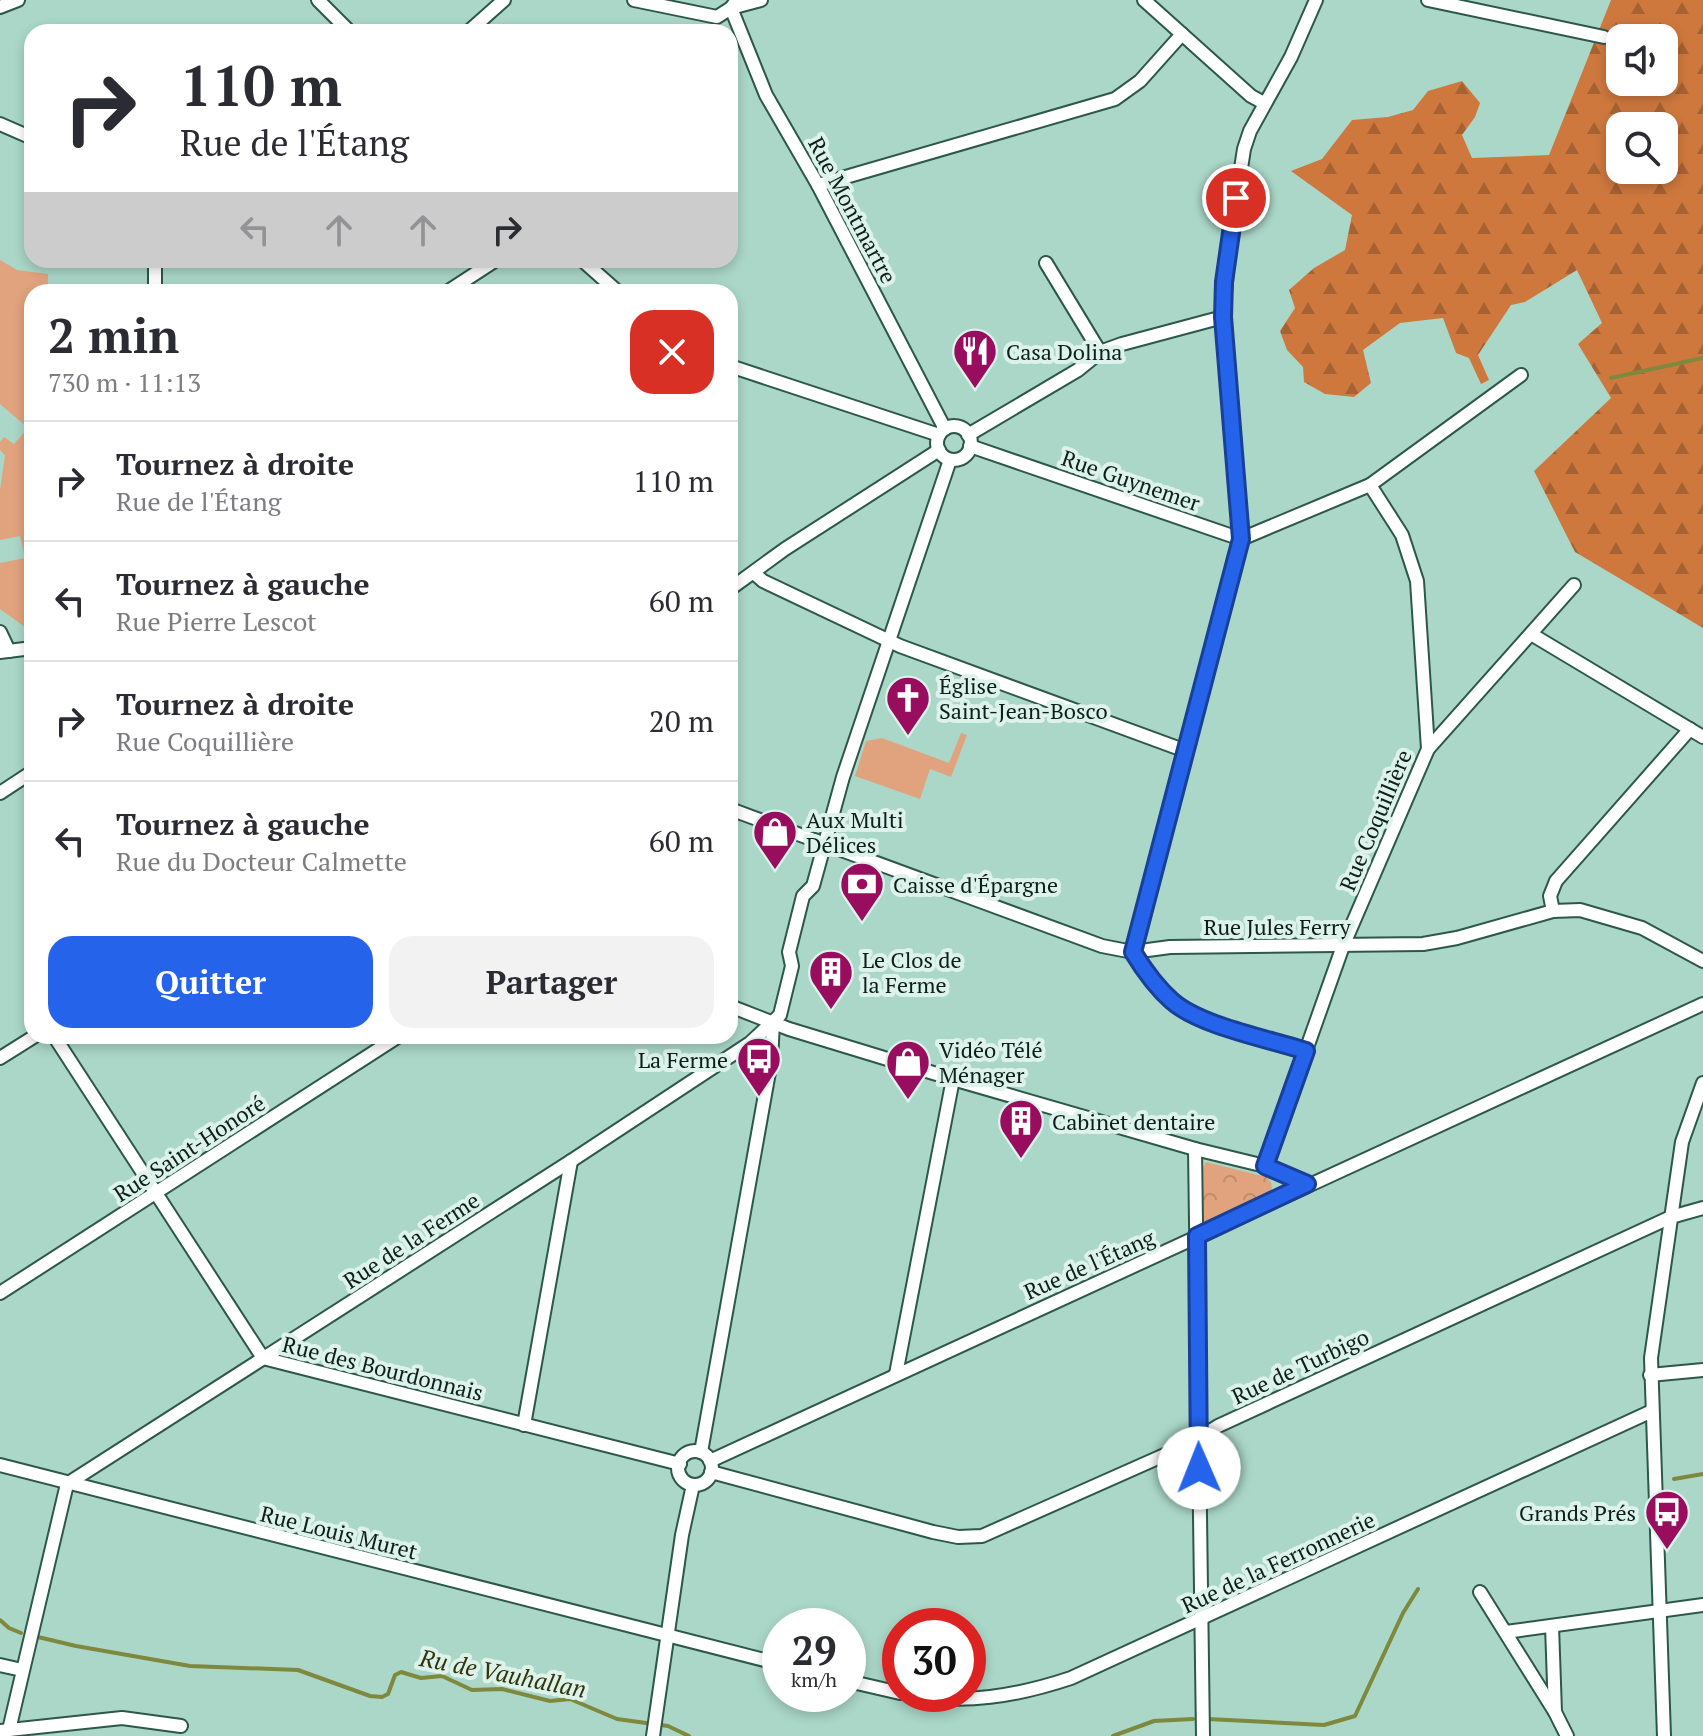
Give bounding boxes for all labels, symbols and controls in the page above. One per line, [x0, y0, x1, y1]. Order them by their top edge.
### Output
map controls [1606, 24, 1678, 184]
button: sound [1606, 24, 1678, 96]
text: 110 m [180, 48, 342, 122]
icon: right [48, 56, 152, 160]
button: search [1606, 112, 1678, 184]
text: Rue de l'Étang [180, 119, 409, 166]
street label: Rue Montmartre [802, 132, 904, 288]
pin [1202, 164, 1270, 232]
icon: arrive [1214, 176, 1258, 220]
icon: left [233, 208, 277, 252]
icon: ahead [317, 208, 361, 252]
icon: ahead [401, 208, 445, 252]
icon: right [485, 208, 529, 252]
text: 2 min [48, 303, 179, 367]
button: close [630, 310, 714, 394]
restaurant icon: Casa Dolina [951, 327, 999, 390]
place label: Casa Dolina [1006, 337, 1122, 366]
text: 730 m · 11:13 [48, 365, 201, 399]
street label: Rue Guynemer [1058, 443, 1205, 517]
text: Tournez à droite [116, 444, 354, 484]
icon: right [48, 459, 92, 503]
text: 110 m [633, 461, 714, 501]
text: Rue de l'Étang [116, 484, 281, 518]
text: Tournez à gauche [116, 564, 370, 604]
icon: left [48, 579, 92, 623]
text: 60 m [649, 581, 714, 621]
text: Rue Pierre Lescot [116, 604, 317, 638]
place label: Église Saint-Jean-Bosco [939, 671, 1108, 725]
church icon: Église Saint-Jean-Bosco [884, 674, 932, 737]
text: Tournez à droite [116, 684, 354, 724]
icon: right [48, 699, 92, 743]
text: 20 m [649, 701, 714, 741]
text: Rue Coquillière [116, 724, 294, 758]
street label: Rue Coquillière [1332, 745, 1418, 895]
text: Tournez à gauche [116, 804, 370, 844]
place label: Aux Multi Délices [806, 805, 904, 859]
shop icon: Aux Multi Délices [751, 808, 799, 871]
icon: left [48, 819, 92, 863]
text: 60 m [649, 821, 714, 861]
text: Rue du Docteur Calmette [116, 844, 407, 878]
bank icon: Caisse d'Épargne [838, 860, 886, 923]
place label: Caisse d'Épargne [893, 870, 1058, 899]
street label: Rue Jules Ferry [1203, 912, 1351, 941]
button: Quitter [48, 936, 373, 1028]
button: Partager [389, 936, 714, 1028]
place label: Le Clos de la Ferme [862, 945, 962, 999]
building icon: Le Clos de la Ferme [807, 948, 855, 1011]
bus stop icon: La Ferme [735, 1035, 783, 1098]
place label: Vidéo Télé Ménager [939, 1035, 1042, 1089]
shop icon: Vidéo Télé Ménager [884, 1038, 932, 1101]
place label: La Ferme [638, 1045, 728, 1074]
street label: Rue Saint-Honoré [108, 1088, 270, 1208]
building icon: Cabinet dentaire [997, 1097, 1045, 1160]
place label: Cabinet dentaire [1052, 1107, 1215, 1136]
street label: Rue de la Ferme [338, 1185, 484, 1295]
street label: Rue de l'Étang [1019, 1222, 1159, 1306]
street label: Rue de Turbigo [1227, 1322, 1373, 1410]
street label: Rue des Bourdonnais [280, 1329, 486, 1407]
position arrow [1157, 1426, 1241, 1510]
bus stop icon: Grands Prés [1643, 1488, 1691, 1551]
street label: Rue Louis Muret [257, 1498, 421, 1566]
place label: Grands Prés [1519, 1498, 1636, 1527]
street label: Rue de la Ferronnerie [1177, 1504, 1379, 1620]
speed limit sign: 30 [882, 1608, 986, 1712]
text: 29 [791, 1623, 837, 1676]
water label: Ru de Vauhallan [416, 1641, 589, 1705]
text: km/h [791, 1666, 837, 1693]

